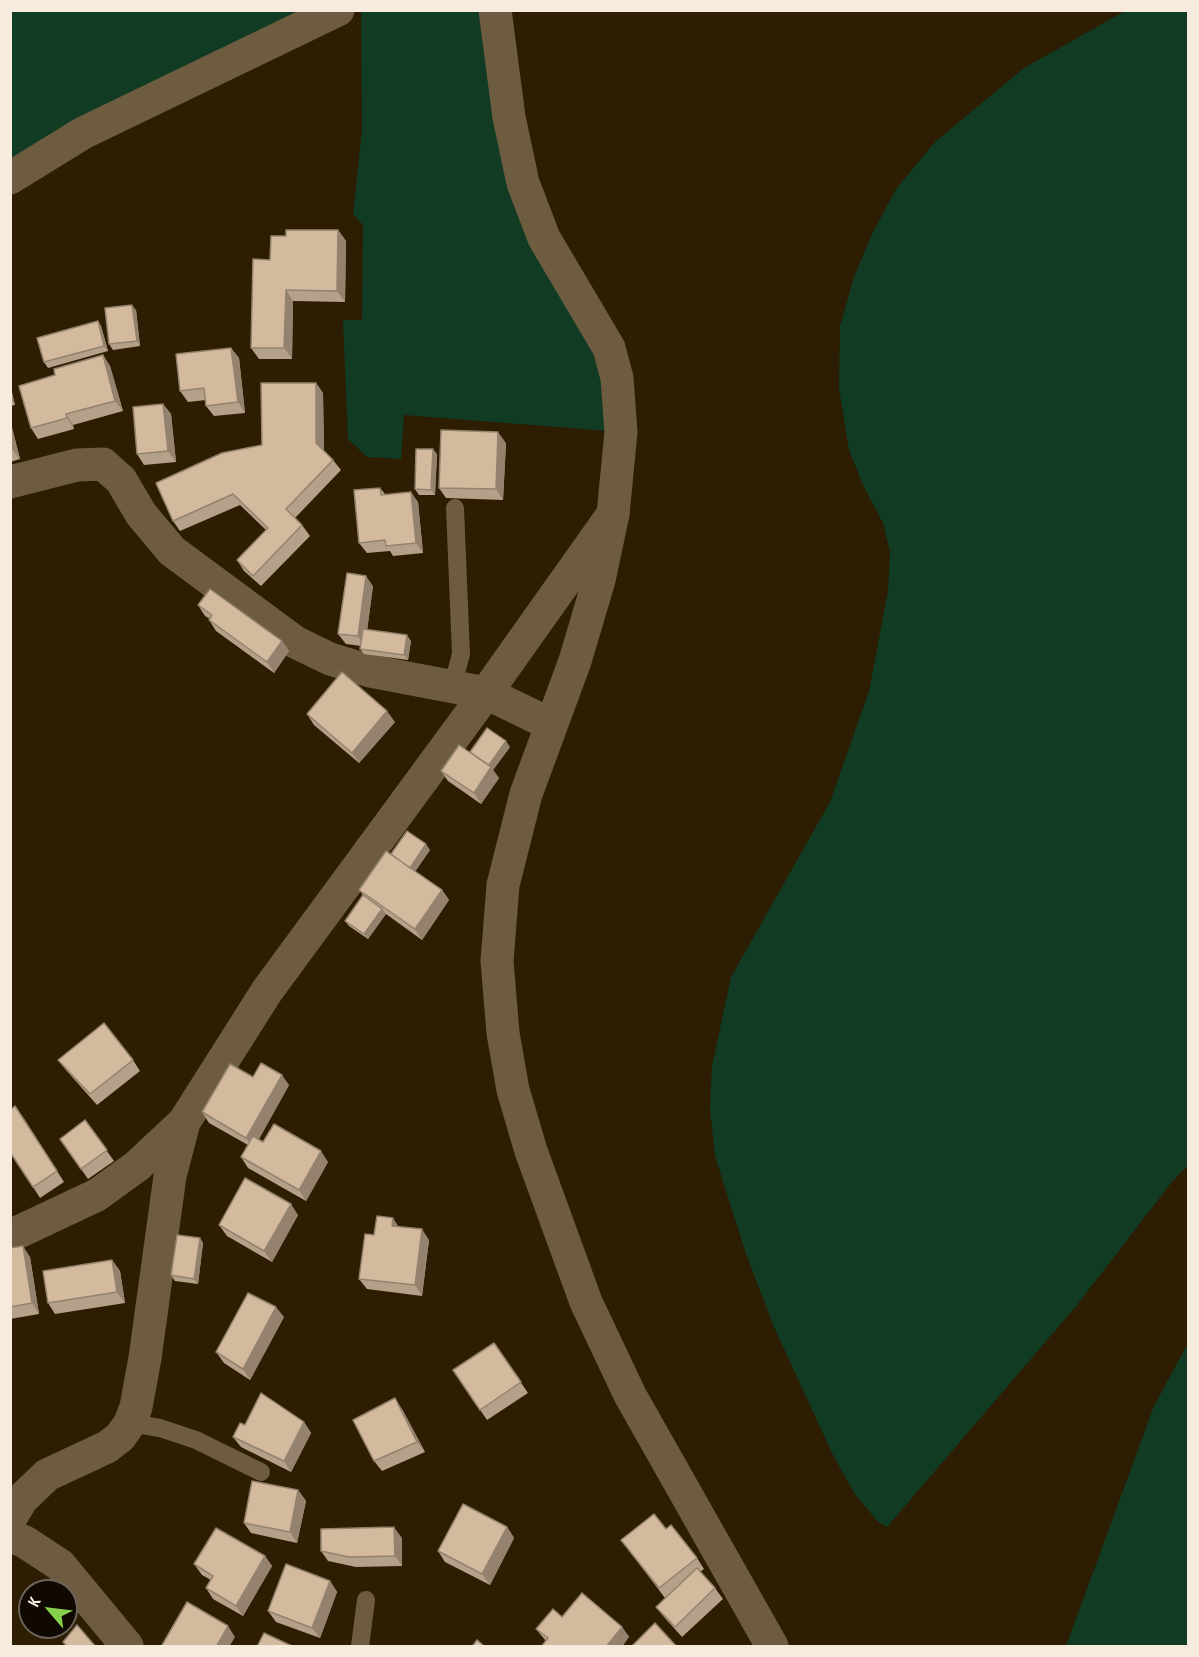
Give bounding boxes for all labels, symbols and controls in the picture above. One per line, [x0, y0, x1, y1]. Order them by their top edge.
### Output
north arrow [18, 1579, 78, 1639]
text: K [23, 1593, 45, 1610]

